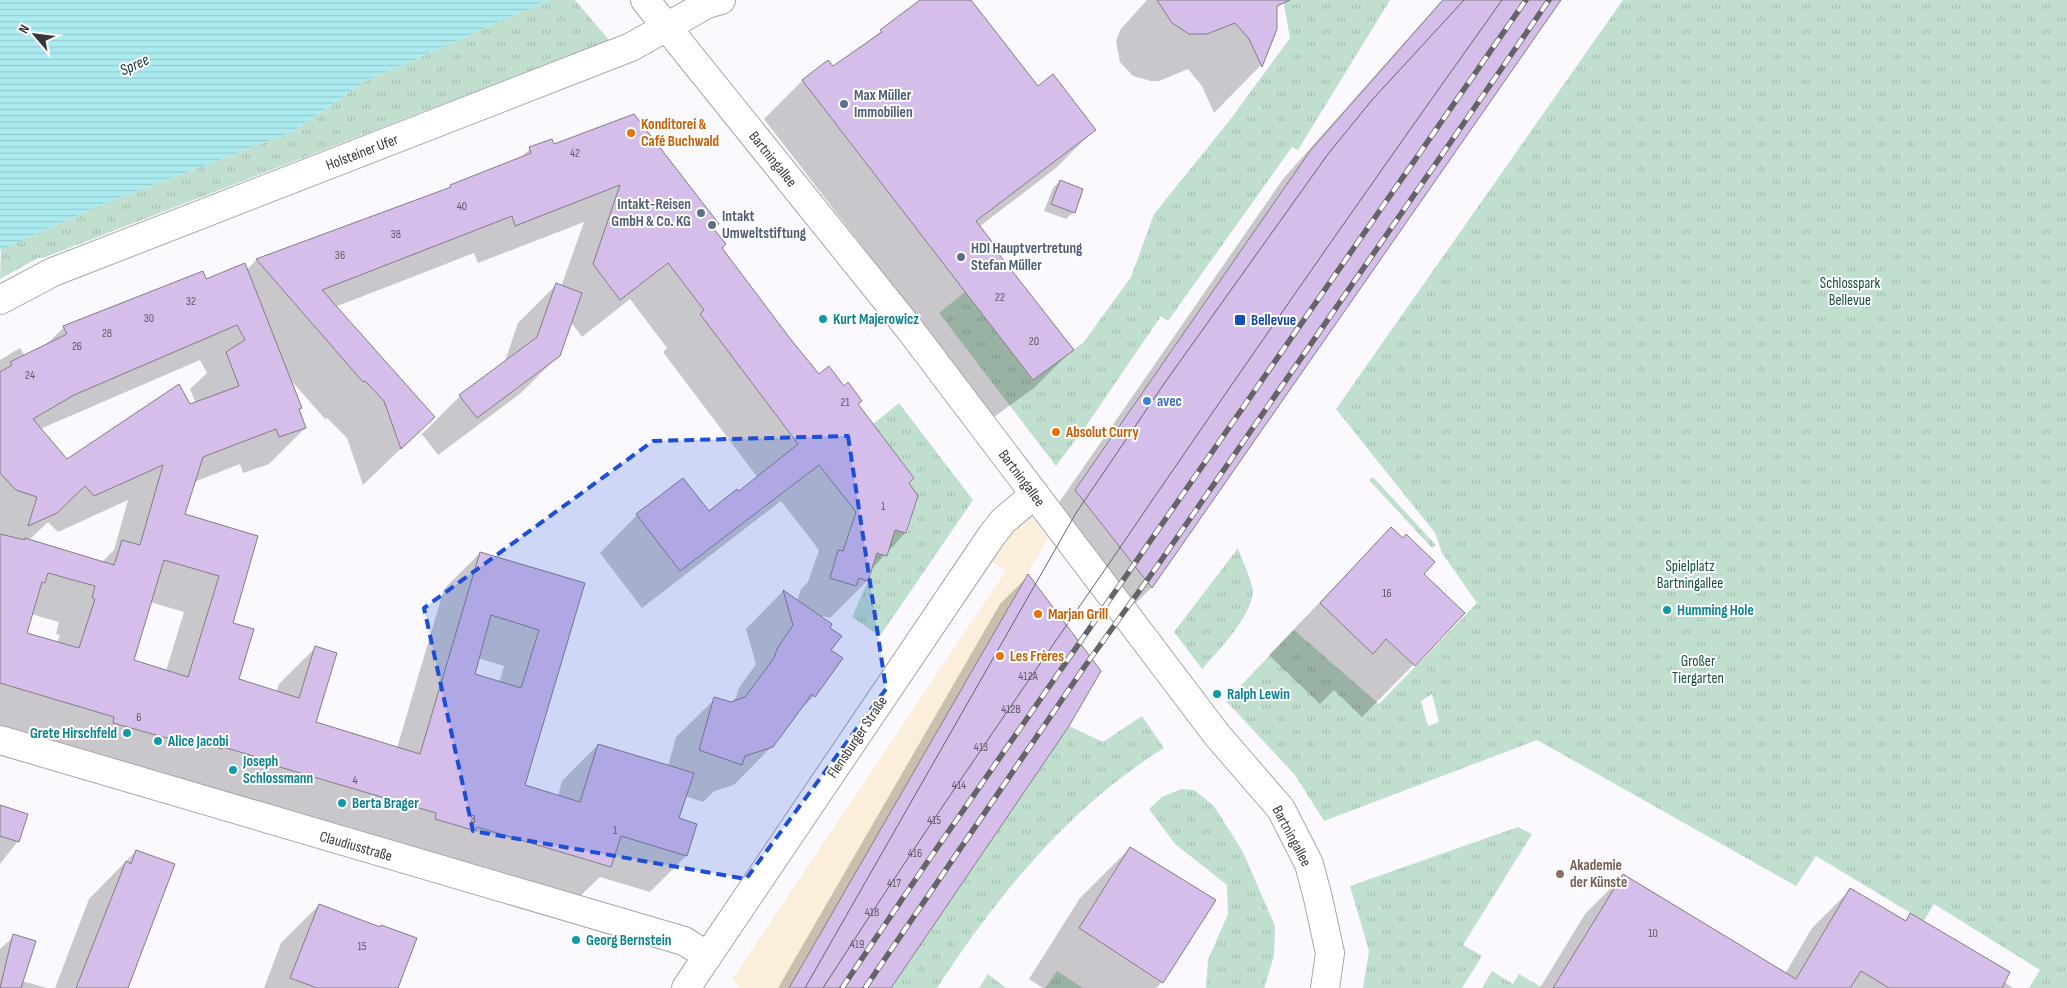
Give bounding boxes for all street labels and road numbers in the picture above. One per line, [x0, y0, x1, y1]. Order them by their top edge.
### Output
street label: Bartningallee [744, 128, 801, 191]
street label: Holsteiner Ufer [323, 130, 402, 175]
street label: Bartningallee [994, 446, 1049, 511]
street label: Flensburger Straße [823, 693, 892, 782]
street label: Bartningallee [1268, 802, 1316, 870]
street label: Claudiusstraße [317, 827, 394, 866]

